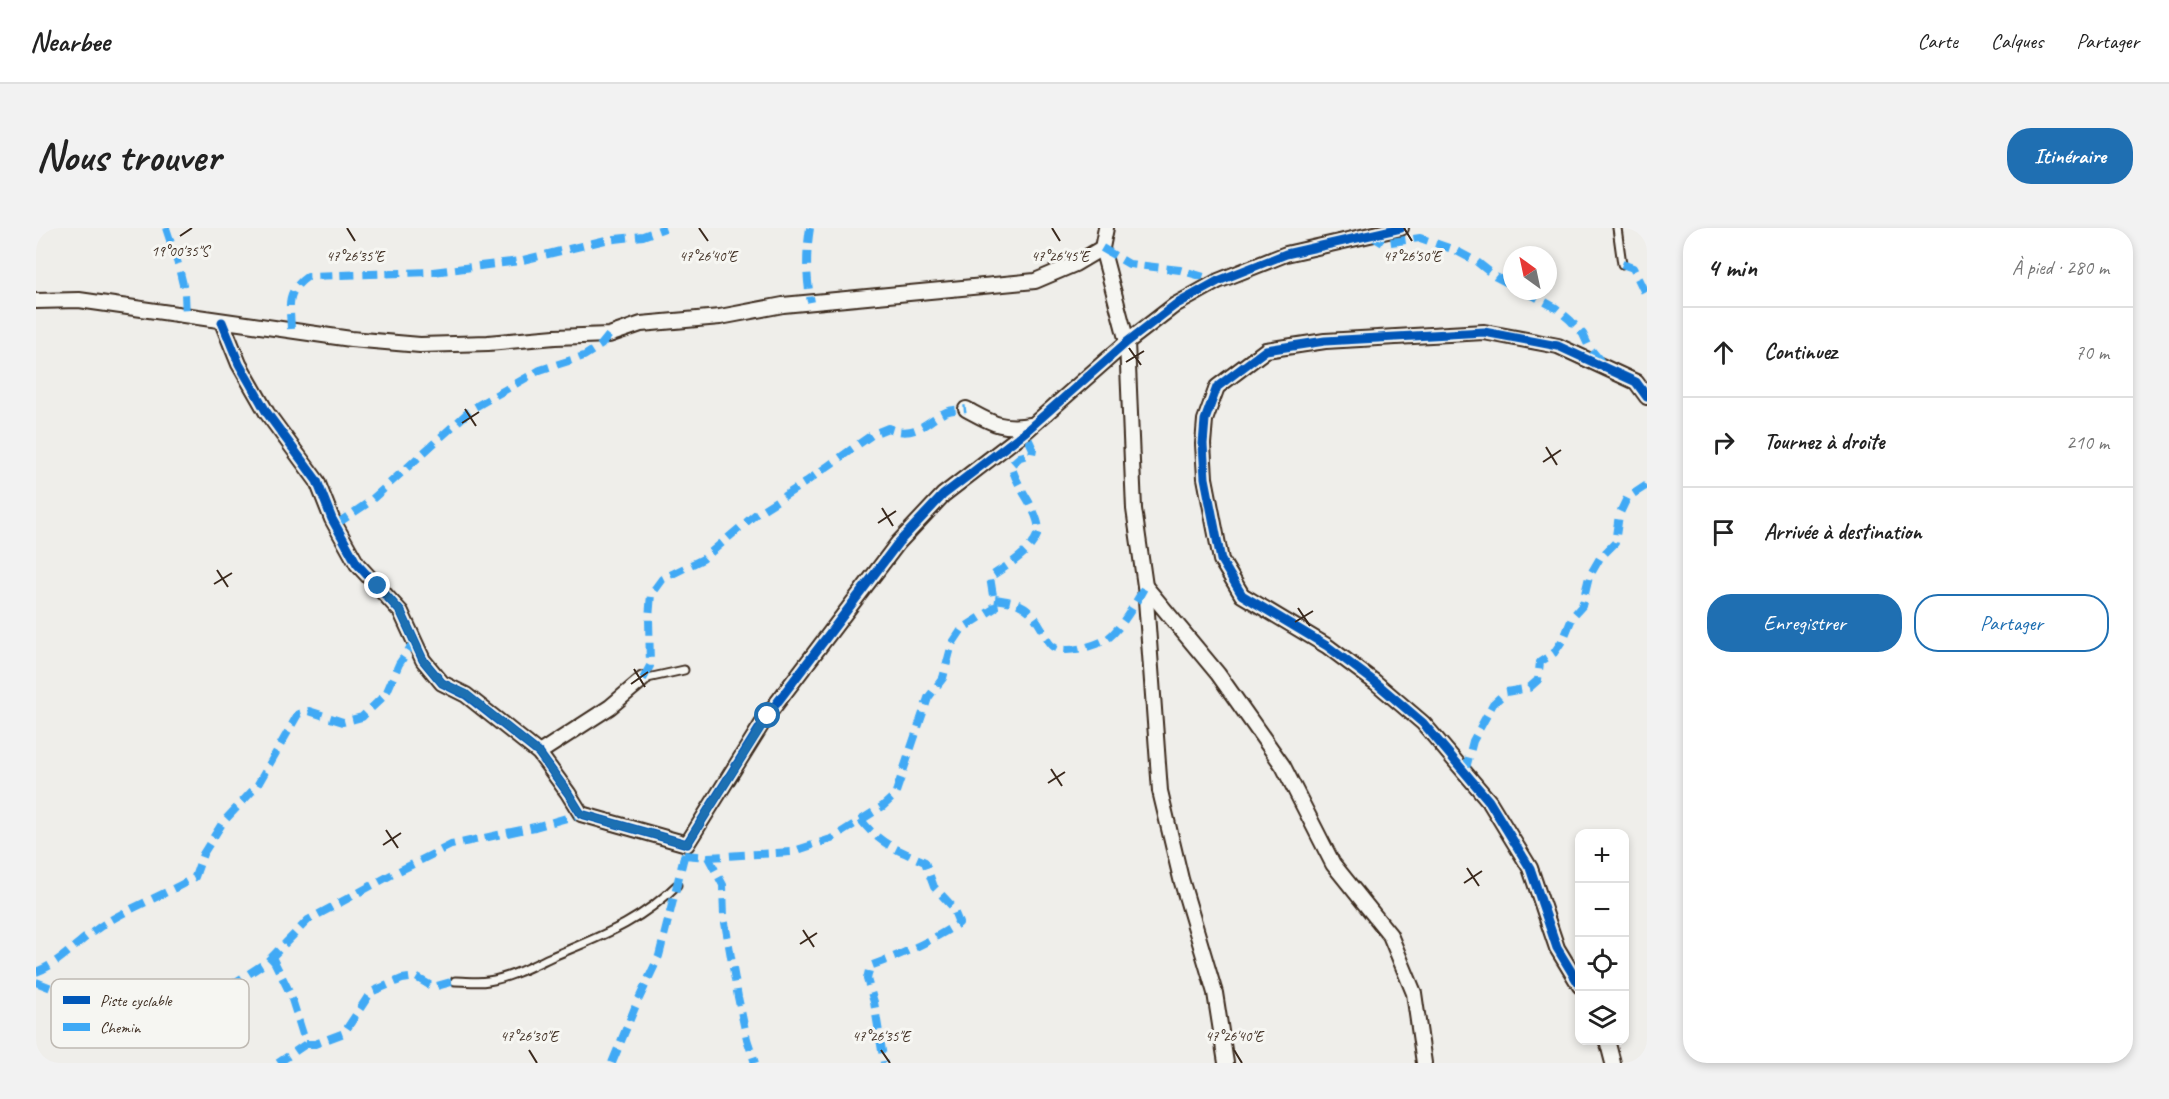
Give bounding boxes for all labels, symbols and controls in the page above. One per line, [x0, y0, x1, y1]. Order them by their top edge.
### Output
text: Nearbee [30, 24, 110, 59]
text: Carte [1917, 28, 1958, 54]
text: Calques [1991, 28, 2043, 54]
text: Partager [2076, 28, 2139, 54]
button: Itinéraire [2007, 128, 2133, 184]
text: Nous trouver [36, 130, 220, 183]
text: 19°00'35"S [151, 242, 211, 261]
north arrow [1503, 246, 1557, 300]
text: 47°26'35"E [326, 247, 386, 266]
text: 47°26'40"E [679, 247, 739, 266]
text: 47°26'45"E [1031, 247, 1091, 266]
text: 47°26'50"E [1383, 247, 1443, 266]
text: 4 min [1707, 251, 1757, 284]
text: À pied · 280 m [2012, 255, 2109, 280]
icon: ahead [1707, 336, 1740, 369]
text: Continuez [1764, 338, 1837, 366]
text: 70 m [2075, 340, 2109, 365]
icon: right [1707, 426, 1740, 459]
text: Tournez à droite [1764, 428, 1884, 456]
text: 210 m [2066, 430, 2109, 455]
icon: arrive [1707, 516, 1740, 549]
text: Arrivée à destination [1764, 518, 1922, 546]
route end [364, 572, 390, 598]
button: Enregistrer [1707, 594, 1902, 652]
button: Partager [1914, 594, 2109, 652]
route start [754, 702, 780, 728]
map controls [1575, 829, 1629, 1045]
button: + [1575, 829, 1629, 883]
button: − [1575, 883, 1629, 937]
button: locate [1575, 937, 1629, 991]
legend [51, 979, 249, 1048]
text: Piste cyclable [100, 991, 173, 1011]
button: layers [1575, 991, 1629, 1045]
text: Chemin [100, 1018, 141, 1038]
text: 47°26'30"E [500, 1027, 560, 1046]
text: 47°26'35"E [852, 1027, 912, 1046]
text: 47°26'40"E [1205, 1027, 1265, 1046]

